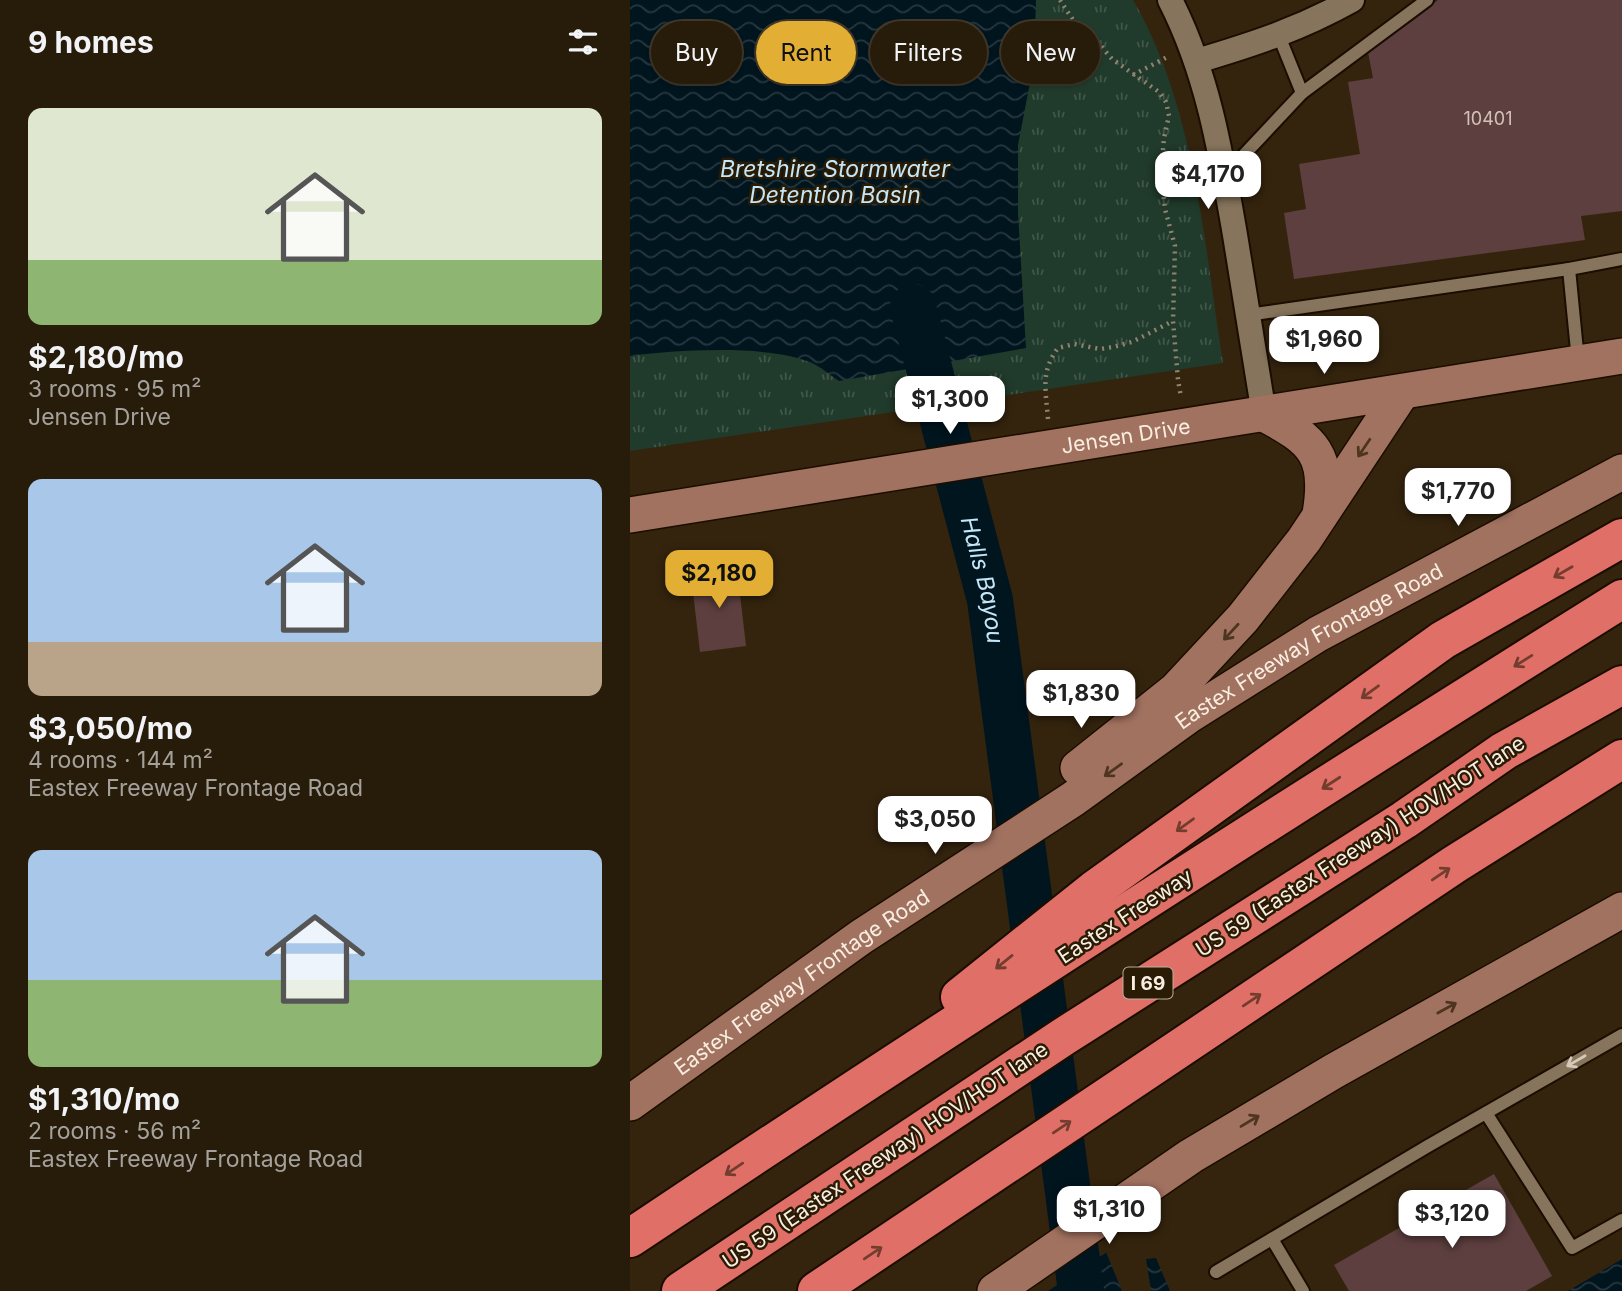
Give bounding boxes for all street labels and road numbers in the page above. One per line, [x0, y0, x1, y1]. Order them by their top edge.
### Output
street label: Jensen Drive [1059, 413, 1192, 458]
street label: Eastex Freeway Frontage Road [1170, 558, 1447, 734]
street label: US 59 (Eastex Freeway) HOV/HOT lane [1191, 730, 1529, 962]
street label: Eastex Freeway [1053, 863, 1197, 969]
street label: Eastex Freeway Frontage Road [669, 884, 934, 1080]
road number: I 69 [1124, 967, 1172, 998]
street label: US 59 (Eastex Freeway) HOV/HOT lane [718, 1036, 1052, 1274]

